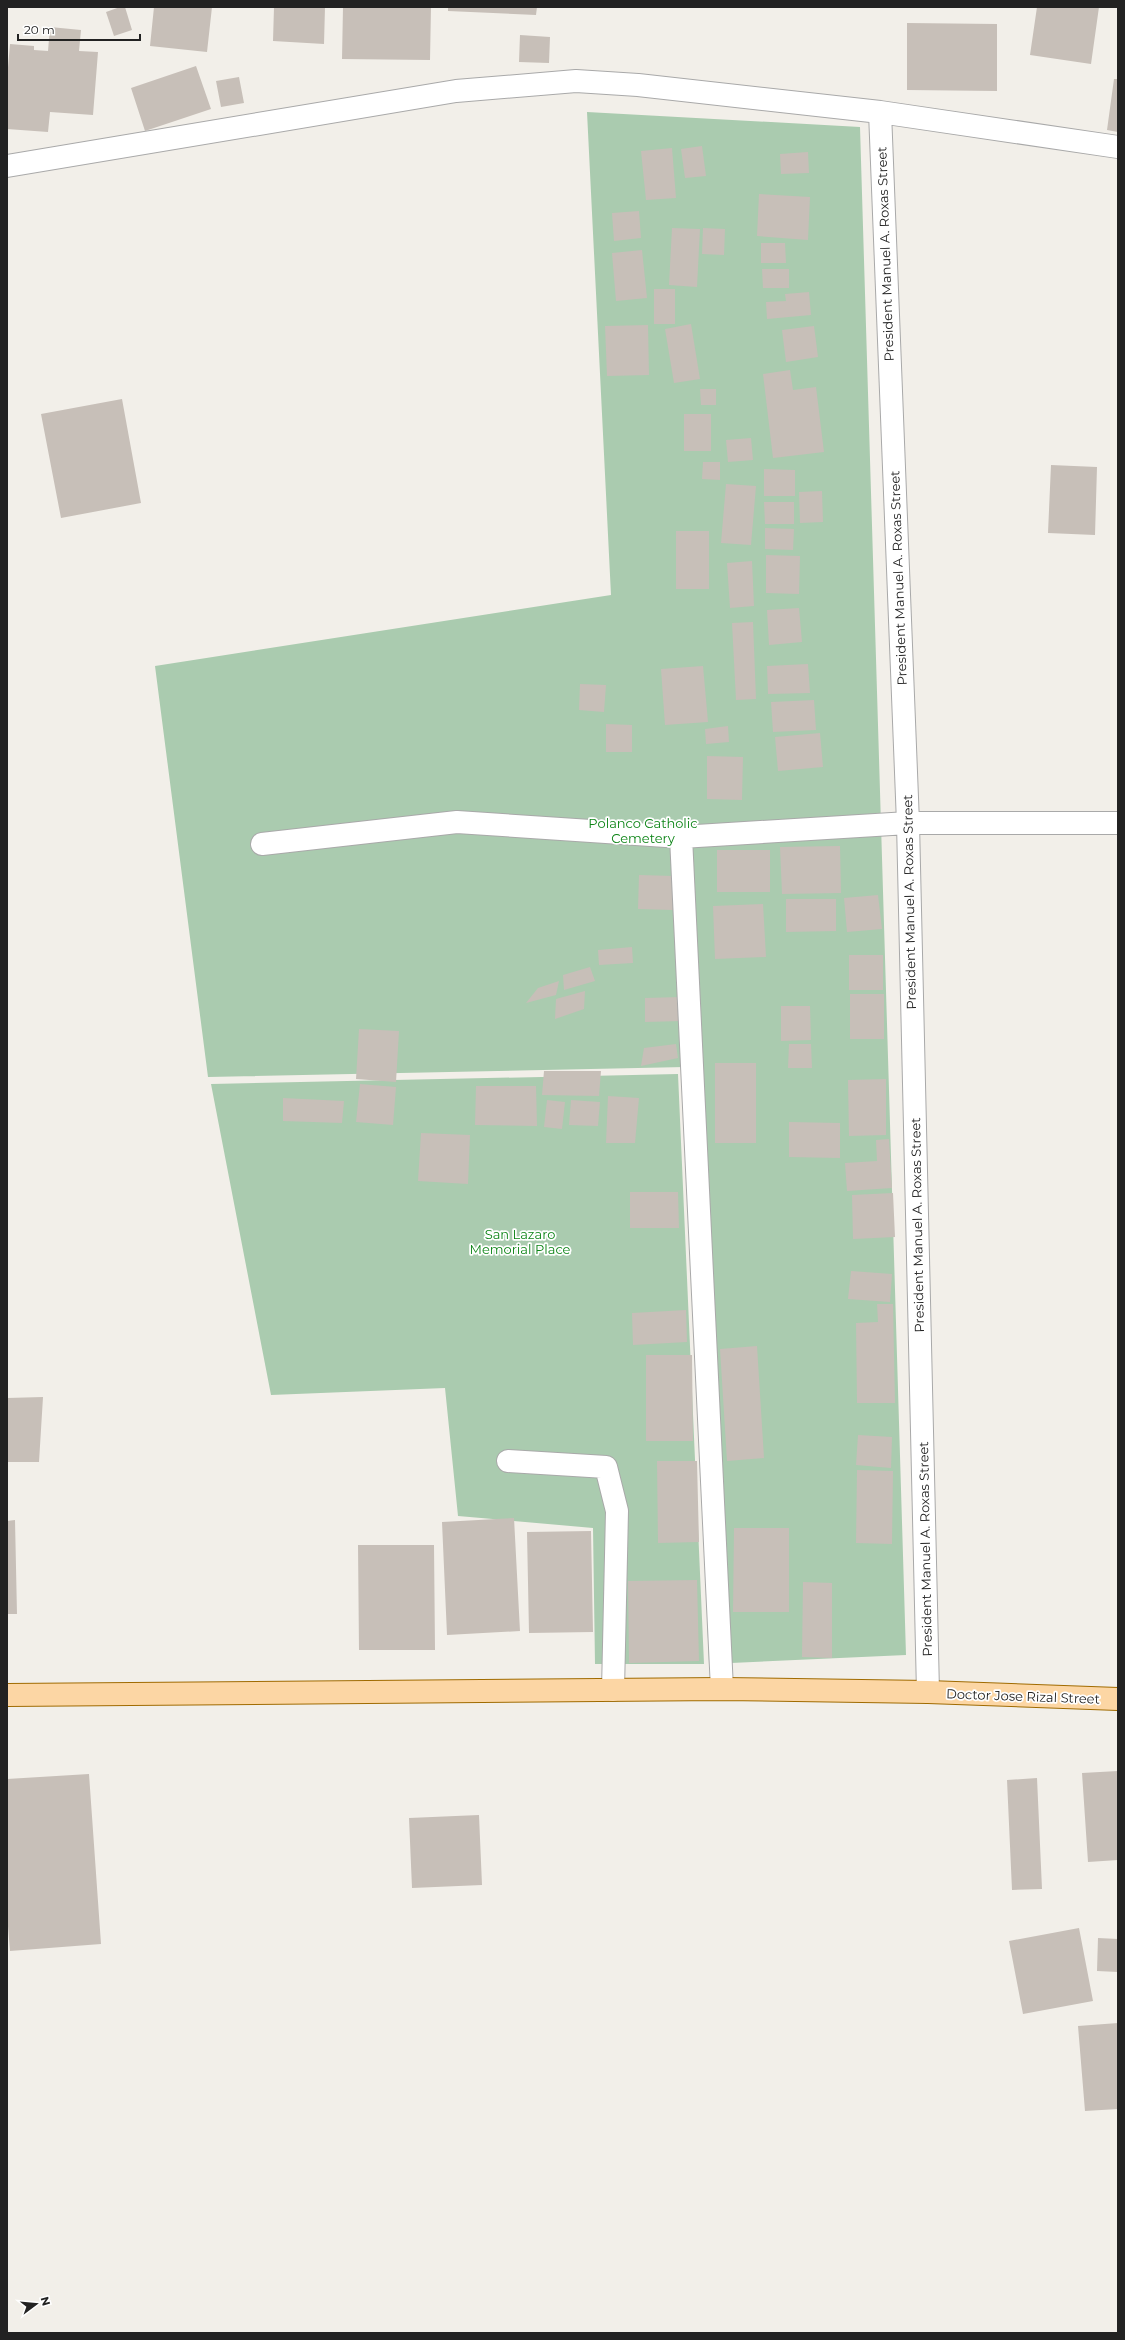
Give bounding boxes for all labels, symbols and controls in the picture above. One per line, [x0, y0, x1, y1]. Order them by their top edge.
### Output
scale bar [18, 16, 140, 42]
text: 20 m [24, 22, 55, 37]
street label: President Manuel A. Roxas Street [873, 146, 897, 362]
street label: President Manuel A. Roxas Street [886, 470, 910, 686]
street label: President Manuel A. Roxas Street [899, 794, 919, 1010]
park label: Polanco Catholic Cemetery [588, 815, 698, 846]
street label: President Manuel A. Roxas Street [907, 1117, 927, 1333]
park label: San Lazaro Memorial Place [470, 1226, 571, 1257]
street label: President Manuel A. Roxas Street [915, 1441, 935, 1657]
street label: Doctor Jose Rizal Street [946, 1685, 1100, 1707]
north arrow [16, 2284, 56, 2324]
text: N [38, 2295, 54, 2307]

